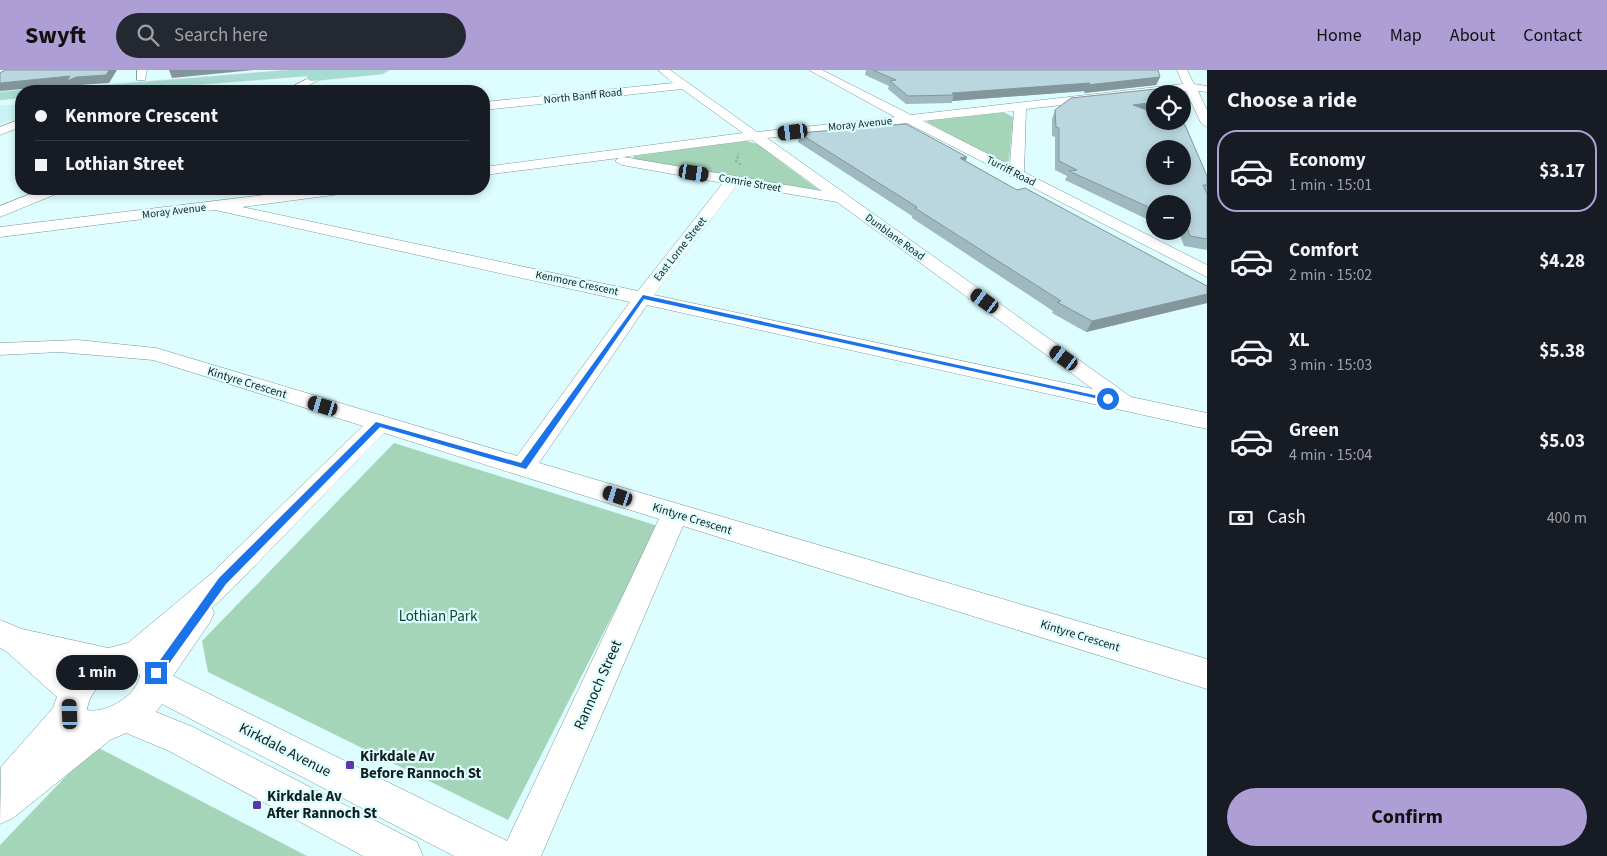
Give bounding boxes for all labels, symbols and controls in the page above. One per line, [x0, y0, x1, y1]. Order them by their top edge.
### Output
search box [116, 13, 466, 58]
text: Swyft [25, 18, 86, 53]
icon: search [134, 21, 162, 49]
text: Search here [174, 22, 268, 49]
text: Home [1316, 23, 1362, 48]
text: Map [1390, 23, 1422, 48]
text: About [1450, 23, 1495, 48]
text: Contact [1523, 23, 1582, 48]
street label: North Banff Road [543, 84, 623, 108]
text: Choose a ride [1227, 84, 1357, 116]
map controls [1146, 85, 1191, 240]
button: locate [1146, 85, 1191, 130]
text: Kenmore Crescent [65, 103, 218, 130]
street label: Moray Avenue [827, 113, 893, 135]
car [777, 123, 808, 141]
button: + [1146, 140, 1191, 185]
text: Economy [1289, 147, 1366, 174]
icon: car [1229, 149, 1274, 194]
text: Lothian Street [65, 151, 184, 178]
street label: Turriff Road [984, 152, 1038, 190]
text: $3.17 [1539, 158, 1585, 185]
car [678, 163, 709, 183]
street label: Comrie Street [718, 170, 783, 196]
text: 1 min · 15:01 [1289, 174, 1372, 196]
button: − [1146, 195, 1191, 240]
street label: Moray Avenue [141, 200, 207, 222]
street label: Dunblane Road [862, 210, 928, 264]
street label: East Lorne Street [650, 213, 710, 284]
text: Comfort [1289, 237, 1359, 264]
icon: car [1229, 239, 1274, 284]
text: $4.28 [1539, 248, 1585, 275]
text: 2 min · 15:02 [1289, 264, 1372, 286]
street label: Kenmore Crescent [534, 267, 620, 299]
car [968, 286, 1001, 316]
text: XL [1289, 327, 1310, 354]
icon: car [1229, 329, 1274, 374]
text: $5.38 [1539, 338, 1585, 365]
car [1047, 343, 1080, 373]
text: 3 min · 15:03 [1289, 354, 1372, 376]
street label: Kintyre Crescent [205, 363, 289, 403]
route start [1097, 388, 1119, 410]
car [306, 394, 339, 418]
text: Green [1289, 417, 1339, 444]
icon: car [1229, 419, 1274, 464]
text: $5.03 [1539, 428, 1585, 455]
text: 4 min · 15:04 [1289, 444, 1372, 466]
car [601, 484, 634, 508]
street label: Kintyre Crescent [650, 499, 734, 539]
icon: cash [1227, 504, 1255, 532]
text: Cash [1267, 504, 1306, 531]
text: 400 m [1547, 507, 1587, 529]
park label: Lothian Park [399, 606, 478, 627]
street label: Kintyre Crescent [1038, 616, 1122, 656]
street label: Rannoch Street [569, 637, 627, 733]
callout: 1 min [56, 656, 138, 690]
text: 1 min [78, 661, 116, 683]
route end [145, 662, 167, 684]
car [61, 699, 78, 729]
street label: Kirkdale Avenue [235, 718, 335, 782]
place label: Kirkdale Av Before Rannoch St [360, 746, 482, 784]
marker: Kirkdale Av Before Rannoch St [344, 759, 356, 771]
place label: Kirkdale Av After Rannoch St [266, 786, 377, 824]
button: Confirm [1227, 788, 1587, 846]
marker: Kirkdale Av After Rannoch St [251, 799, 263, 811]

